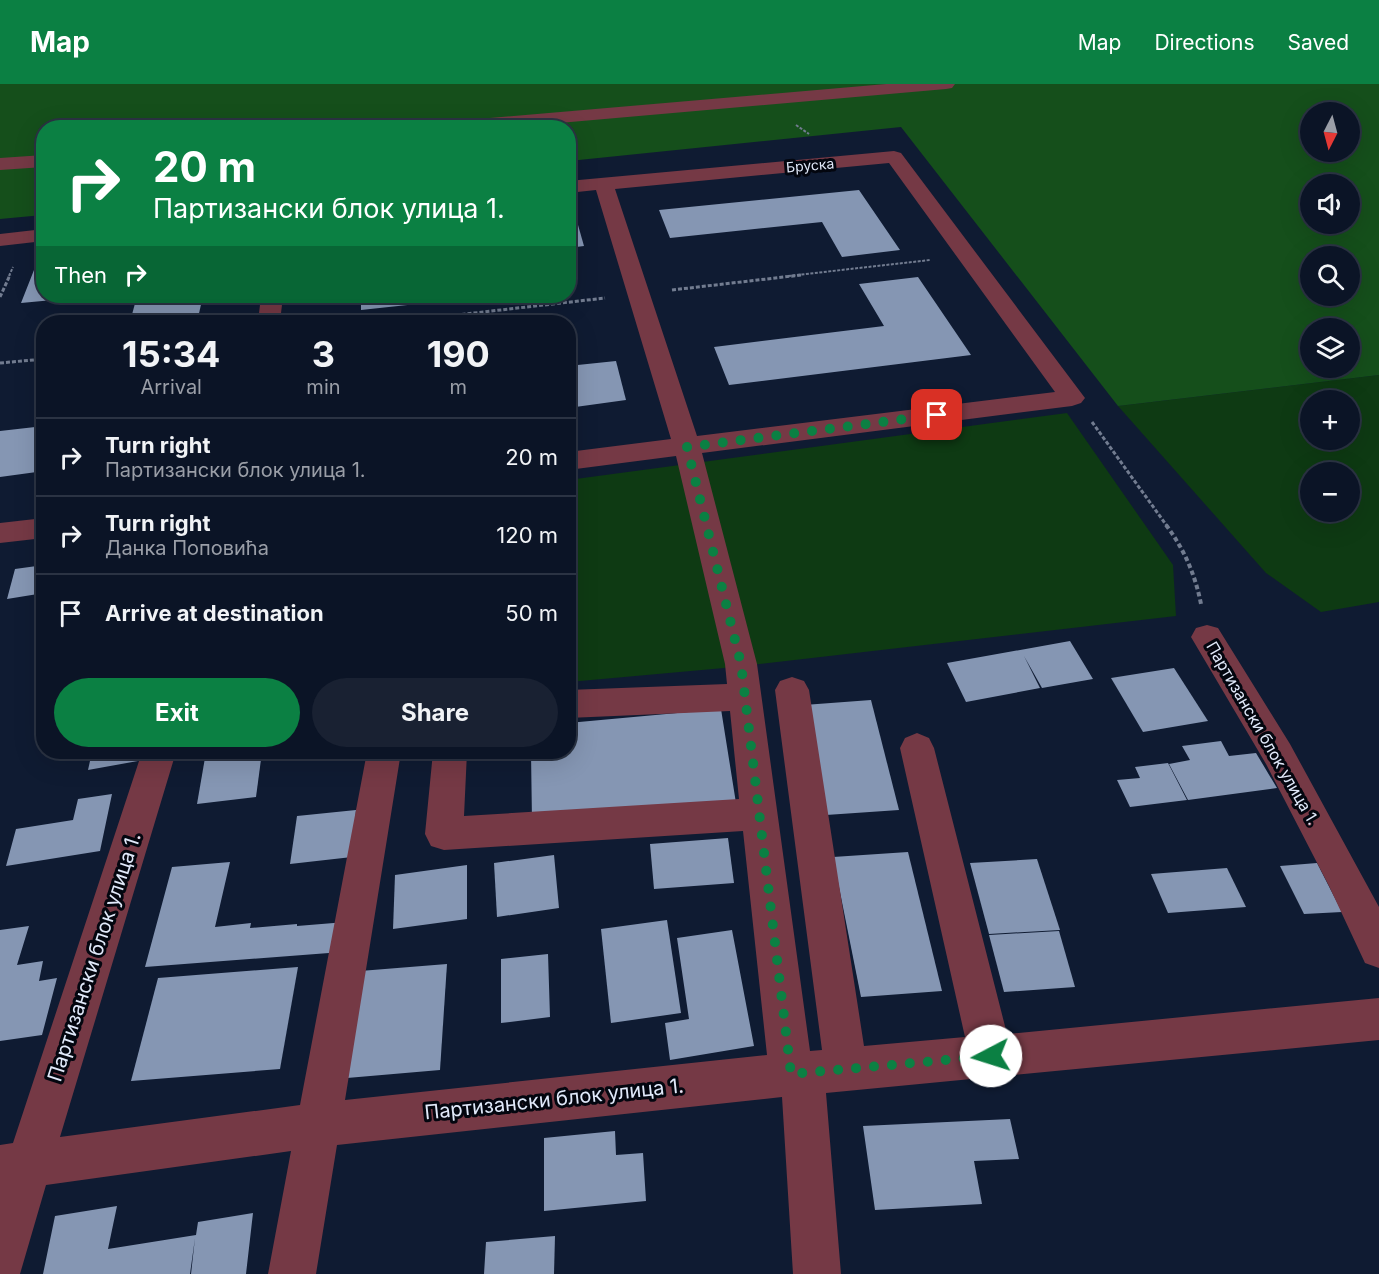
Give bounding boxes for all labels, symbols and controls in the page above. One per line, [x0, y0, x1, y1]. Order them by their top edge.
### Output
text: Map [30, 25, 90, 59]
text: Map [1078, 30, 1121, 55]
text: Directions [1154, 30, 1255, 55]
text: Saved [1288, 30, 1349, 55]
north arrow [1300, 102, 1360, 162]
map controls [1300, 102, 1360, 522]
text: 20 m [153, 141, 256, 192]
icon: right [54, 144, 132, 222]
street label: Бруска [785, 154, 835, 176]
button: sound [1300, 174, 1360, 234]
text: Партизански блок улица 1. [153, 192, 505, 225]
button: search [1300, 246, 1360, 306]
icon: right [119, 258, 152, 291]
text: Then [54, 262, 107, 288]
button: layers [1300, 318, 1360, 378]
text: 15:34 [122, 332, 220, 376]
text: 3 [312, 332, 335, 376]
text: 190 [427, 332, 490, 376]
text: Arrival [140, 375, 202, 399]
text: min [306, 375, 341, 399]
text: m [449, 375, 467, 399]
pin [911, 389, 962, 440]
button: + [1300, 390, 1360, 450]
icon: arrive [920, 398, 953, 431]
text: Turn right [105, 432, 211, 458]
icon: right [54, 441, 87, 474]
text: 20 m [505, 444, 558, 470]
text: Партизански блок улица 1. [105, 458, 366, 482]
button: − [1300, 462, 1360, 522]
text: Turn right [105, 510, 211, 536]
icon: right [54, 519, 87, 552]
text: 120 m [496, 522, 558, 548]
text: Данка Поповића [105, 536, 269, 560]
icon: arrive [54, 597, 87, 630]
text: Arrive at destination [105, 600, 324, 626]
text: 50 m [505, 600, 558, 626]
street label: Партизански блок улица 1. [1202, 638, 1324, 828]
button: Exit [54, 678, 300, 747]
button: Share [312, 678, 558, 747]
street label: Партизански блок улица 1. [42, 829, 146, 1085]
position arrow [959, 1024, 1023, 1088]
street label: Партизански блок улица 1. [423, 1073, 685, 1125]

